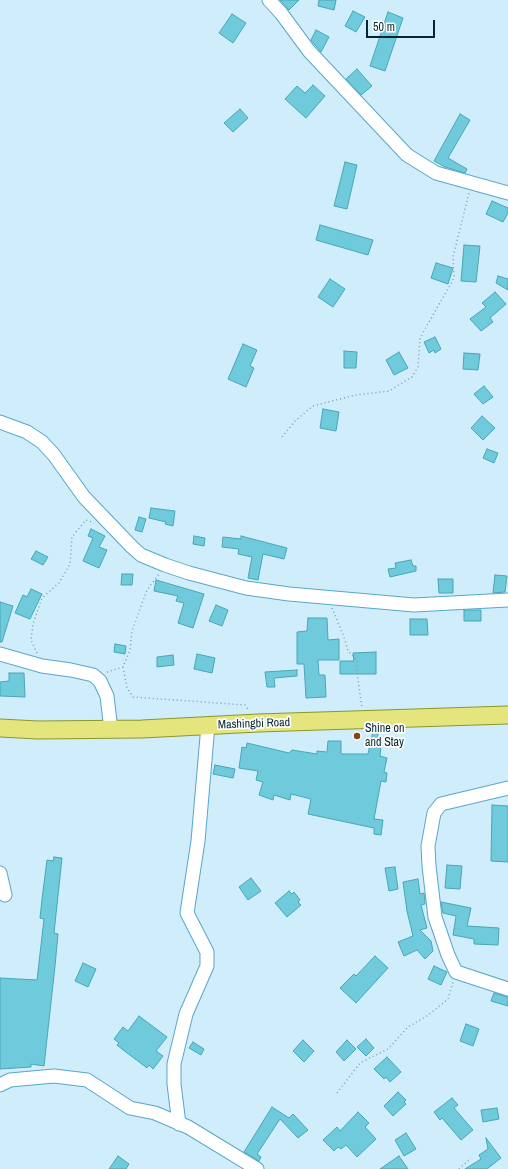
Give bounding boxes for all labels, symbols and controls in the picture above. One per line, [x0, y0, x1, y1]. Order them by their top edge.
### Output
scale bar [368, 12, 437, 38]
text: 50 m [373, 19, 395, 35]
street label: Mashingbi Road [218, 716, 290, 732]
place label: Shine on and Stay [365, 722, 404, 750]
marker: Shine on and Stay [352, 731, 362, 741]

